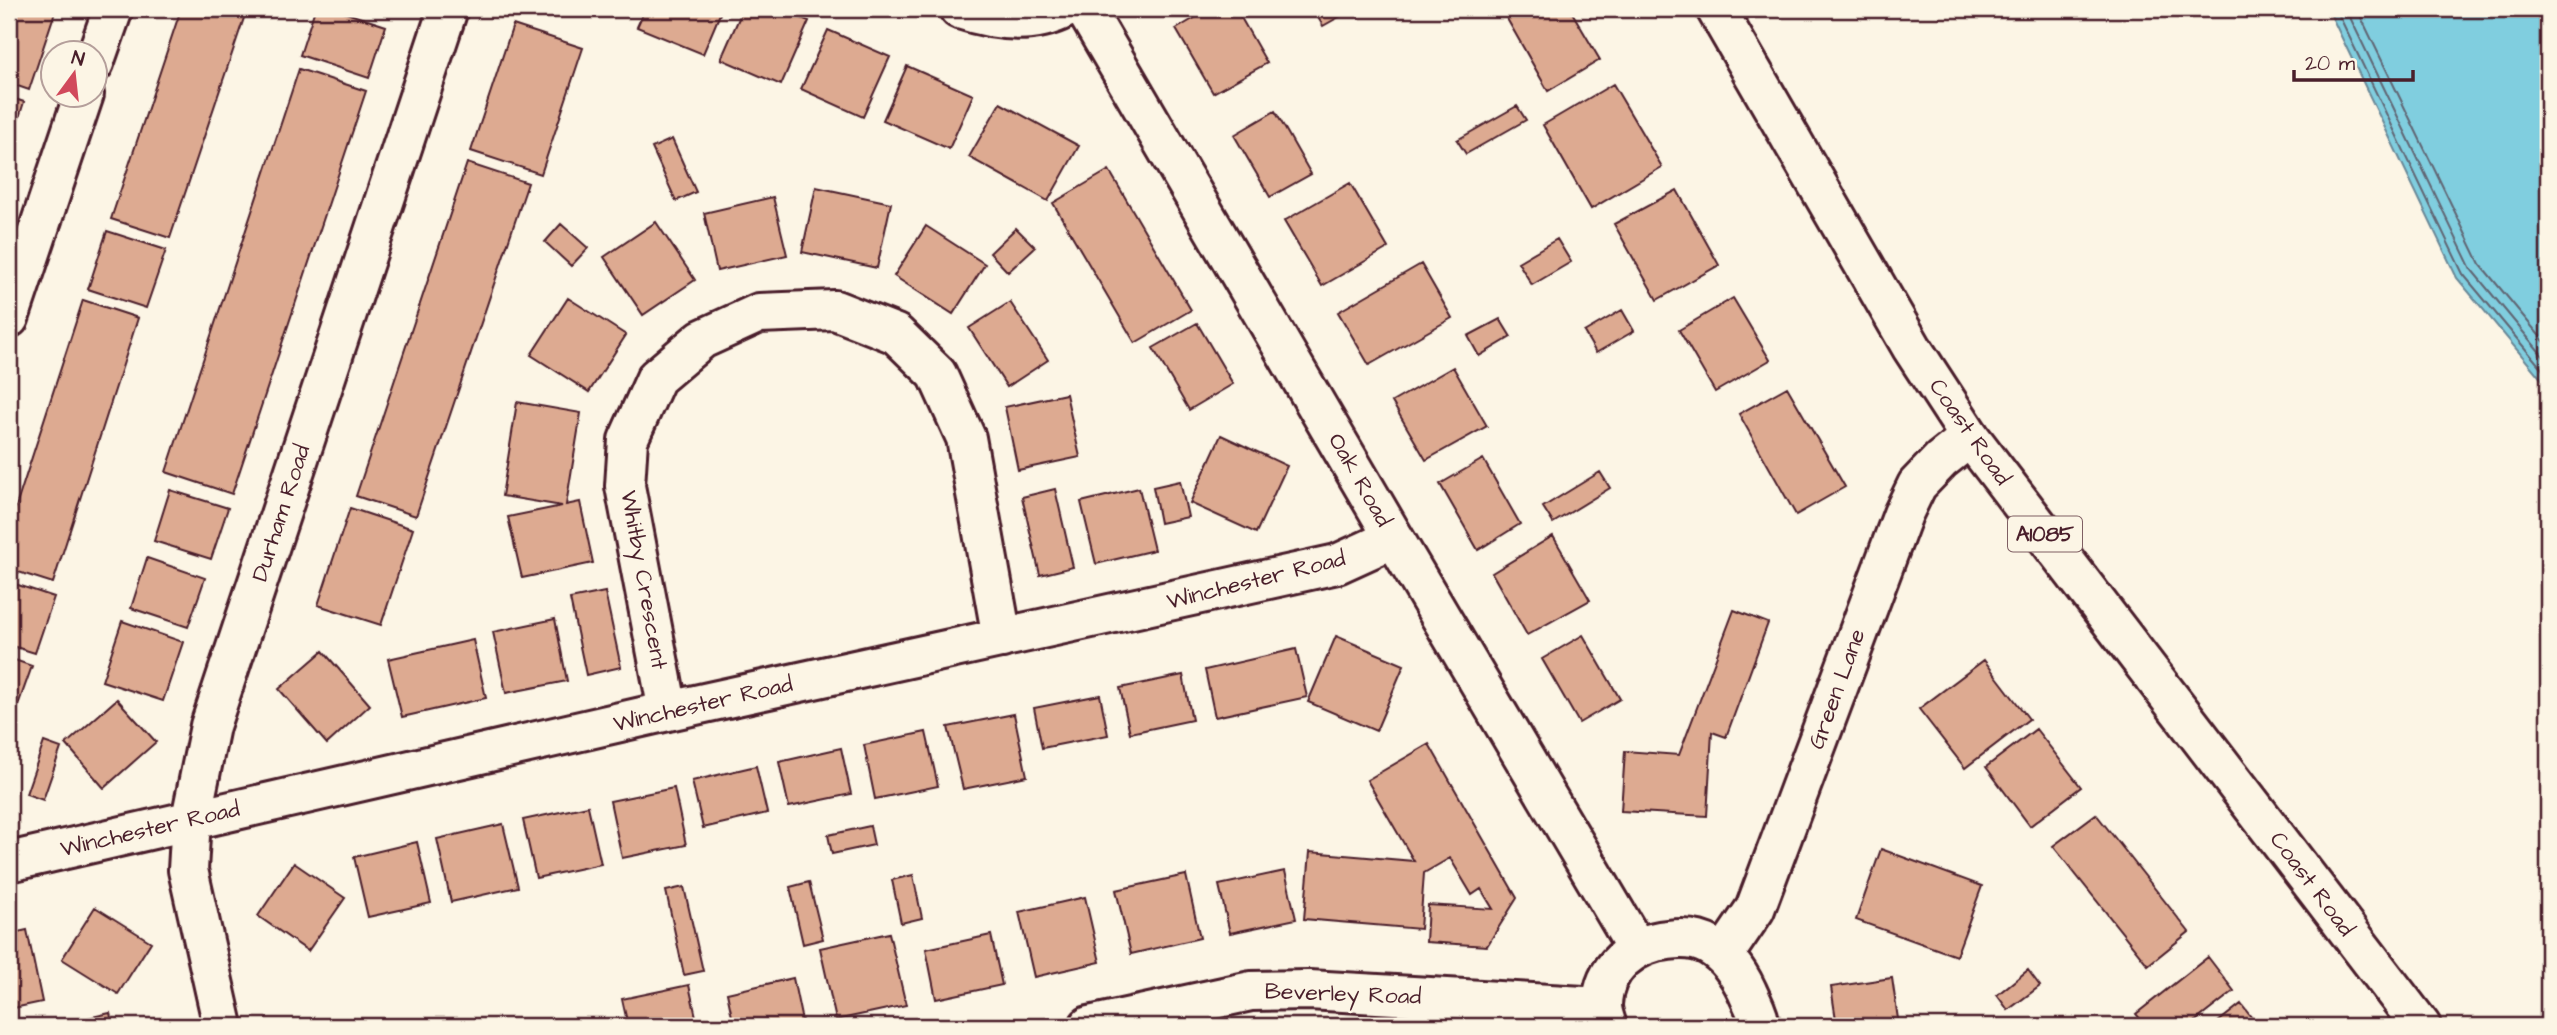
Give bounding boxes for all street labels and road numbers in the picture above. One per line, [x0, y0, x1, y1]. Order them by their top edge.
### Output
street label: Coast Road [1921, 372, 2019, 492]
street label: Oak Road [1320, 427, 1400, 533]
street label: Durham Road [244, 440, 318, 586]
street label: Whitby Crescent [612, 488, 676, 673]
road number: A1085 [2008, 516, 2082, 552]
street label: Winchester Road [1163, 542, 1349, 618]
street label: Green Lane [1800, 624, 1874, 754]
street label: Winchester Road [610, 668, 796, 740]
street label: Winchester Road [57, 793, 243, 865]
street label: Coast Road [2262, 825, 2362, 943]
street label: Beverley Road [1264, 975, 1422, 1014]

